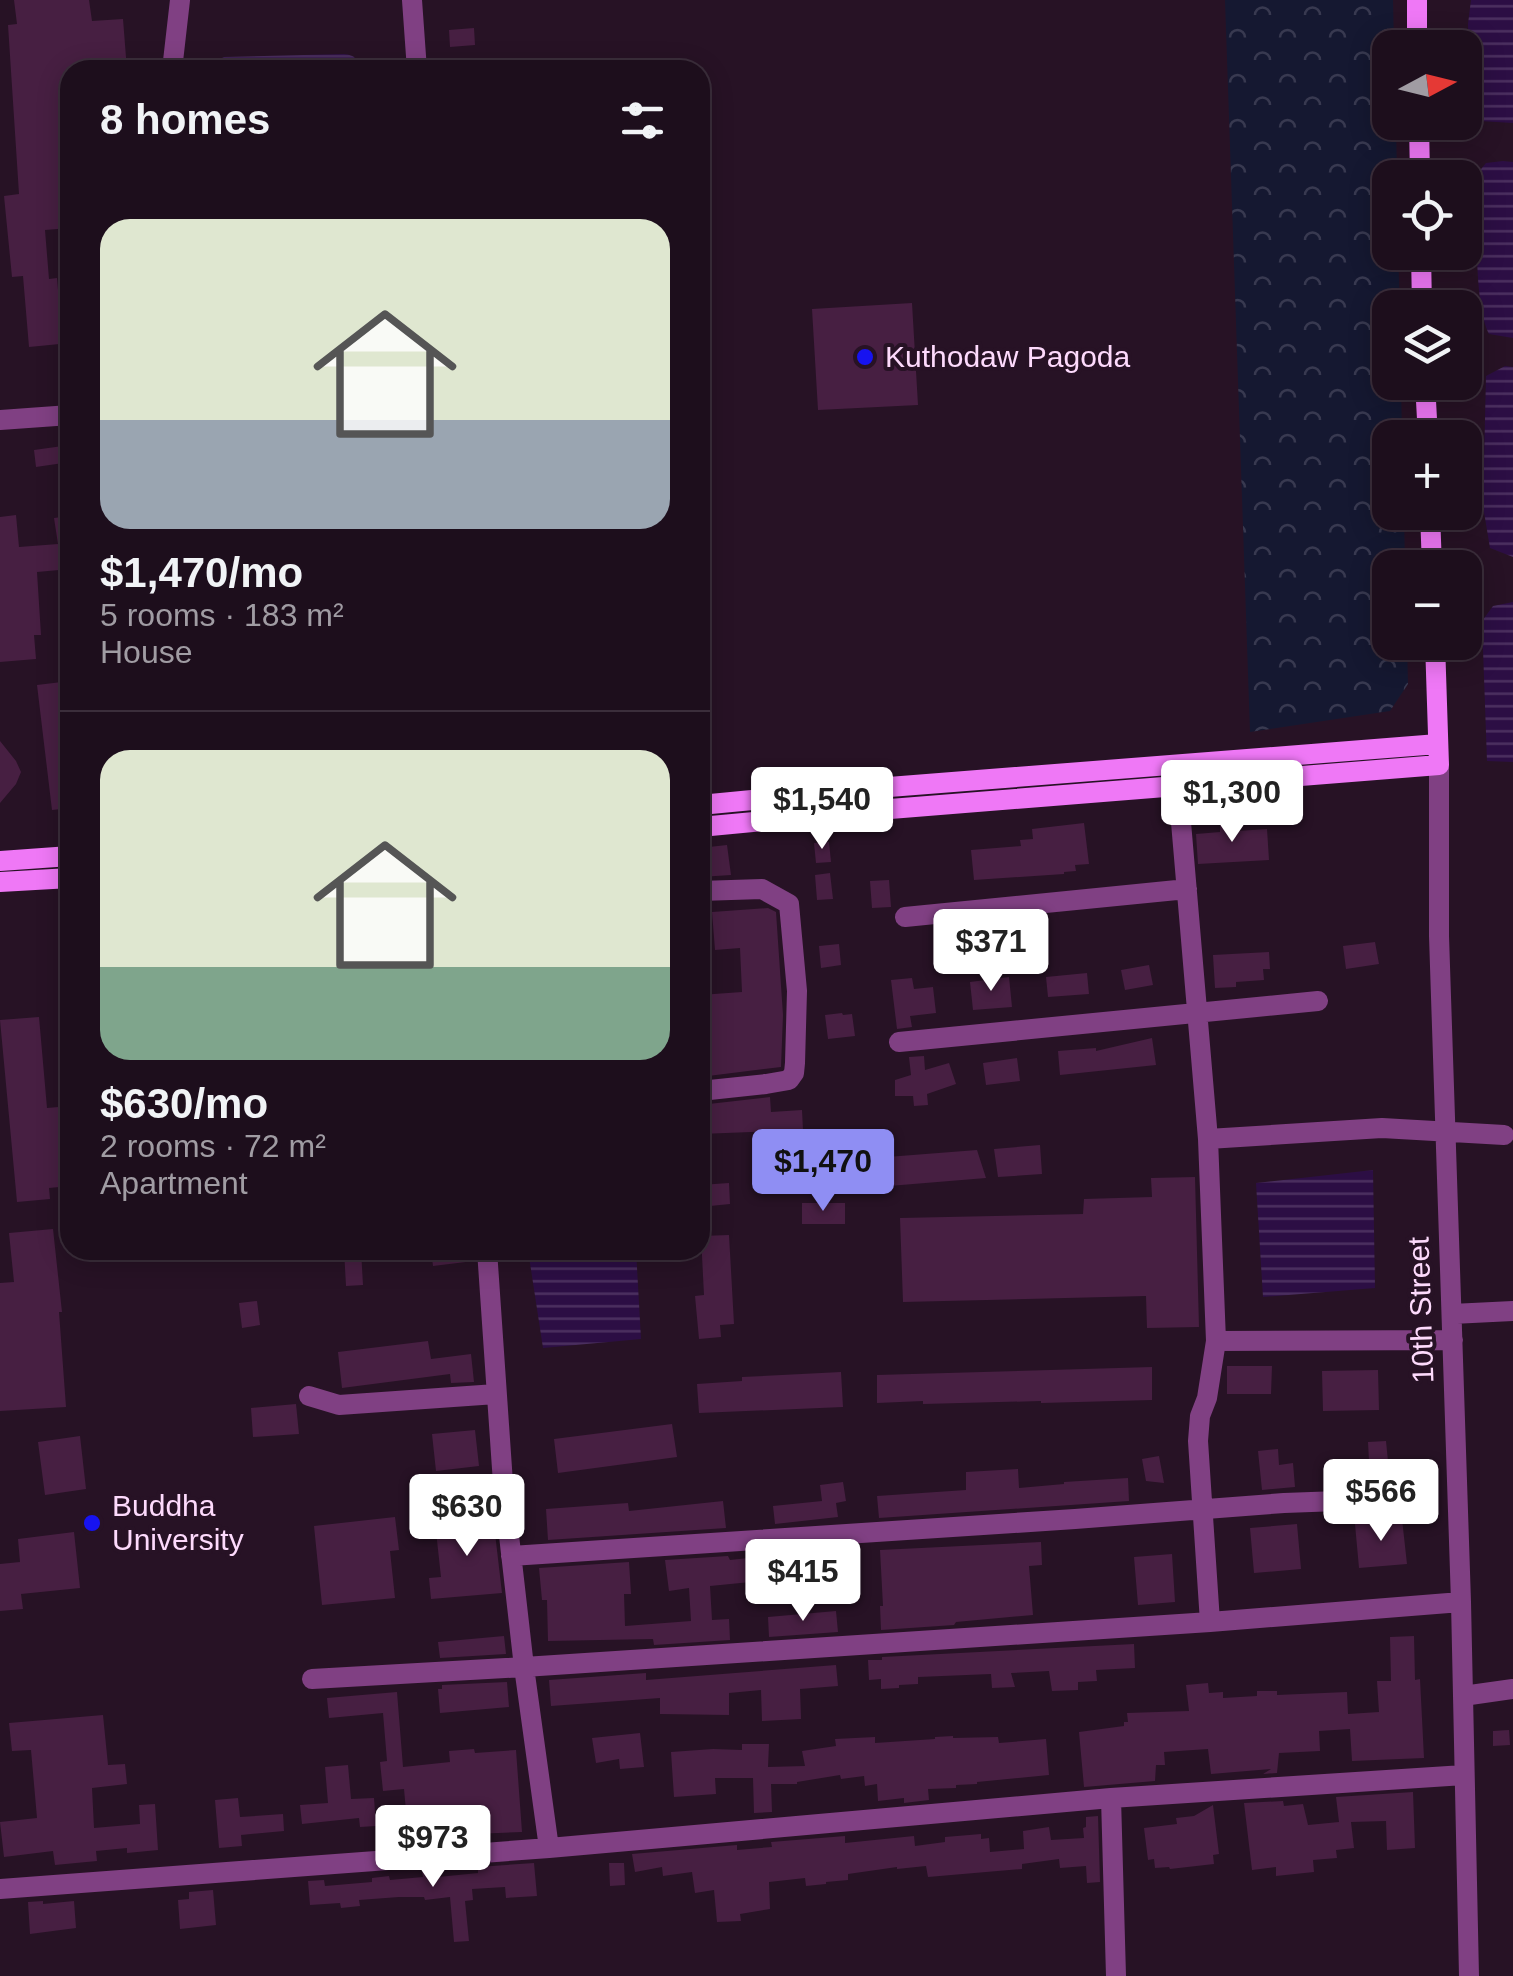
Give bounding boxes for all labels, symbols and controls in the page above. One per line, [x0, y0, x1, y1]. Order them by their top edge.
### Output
north arrow [1372, 30, 1482, 140]
map controls [1372, 30, 1482, 660]
icon: filters [615, 93, 670, 148]
text: 8 homes [100, 96, 270, 143]
button: locate [1372, 160, 1482, 270]
icon: home [295, 284, 475, 464]
button: layers [1372, 290, 1482, 400]
place label: Kuthodaw Pagoda [885, 340, 1131, 373]
marker: Kuthodaw Pagoda [854, 346, 876, 368]
button: + [1372, 420, 1482, 530]
text: $1,470/mo [100, 549, 303, 596]
button: − [1372, 550, 1482, 660]
text: 5 rooms · 183 m² [100, 597, 344, 633]
text: House [100, 634, 193, 670]
pin: $1,300 [1151, 760, 1313, 845]
pin: $1,540 [741, 767, 903, 852]
text: $1,300 [1183, 774, 1281, 810]
text: $1,540 [773, 781, 871, 817]
icon: home [295, 815, 475, 995]
pin: $371 [932, 909, 1050, 994]
text: $371 [955, 923, 1027, 959]
text: $630/mo [100, 1080, 268, 1127]
text: 2 rooms · 72 m² [100, 1128, 326, 1164]
pin: $1,470 [742, 1129, 904, 1214]
text: $1,470 [774, 1143, 872, 1179]
text: Apartment [100, 1165, 248, 1201]
street label: 10th Street [1401, 1235, 1440, 1384]
pin: $566 [1322, 1459, 1440, 1544]
text: $566 [1345, 1473, 1417, 1509]
pin: $630 [408, 1474, 526, 1559]
text: $630 [431, 1488, 503, 1524]
place label: Buddha University [112, 1489, 244, 1556]
marker: Buddha University [81, 1512, 103, 1534]
pin: $415 [744, 1539, 862, 1624]
text: $415 [767, 1553, 839, 1589]
pin: $973 [374, 1805, 492, 1890]
text: $973 [397, 1819, 469, 1855]

